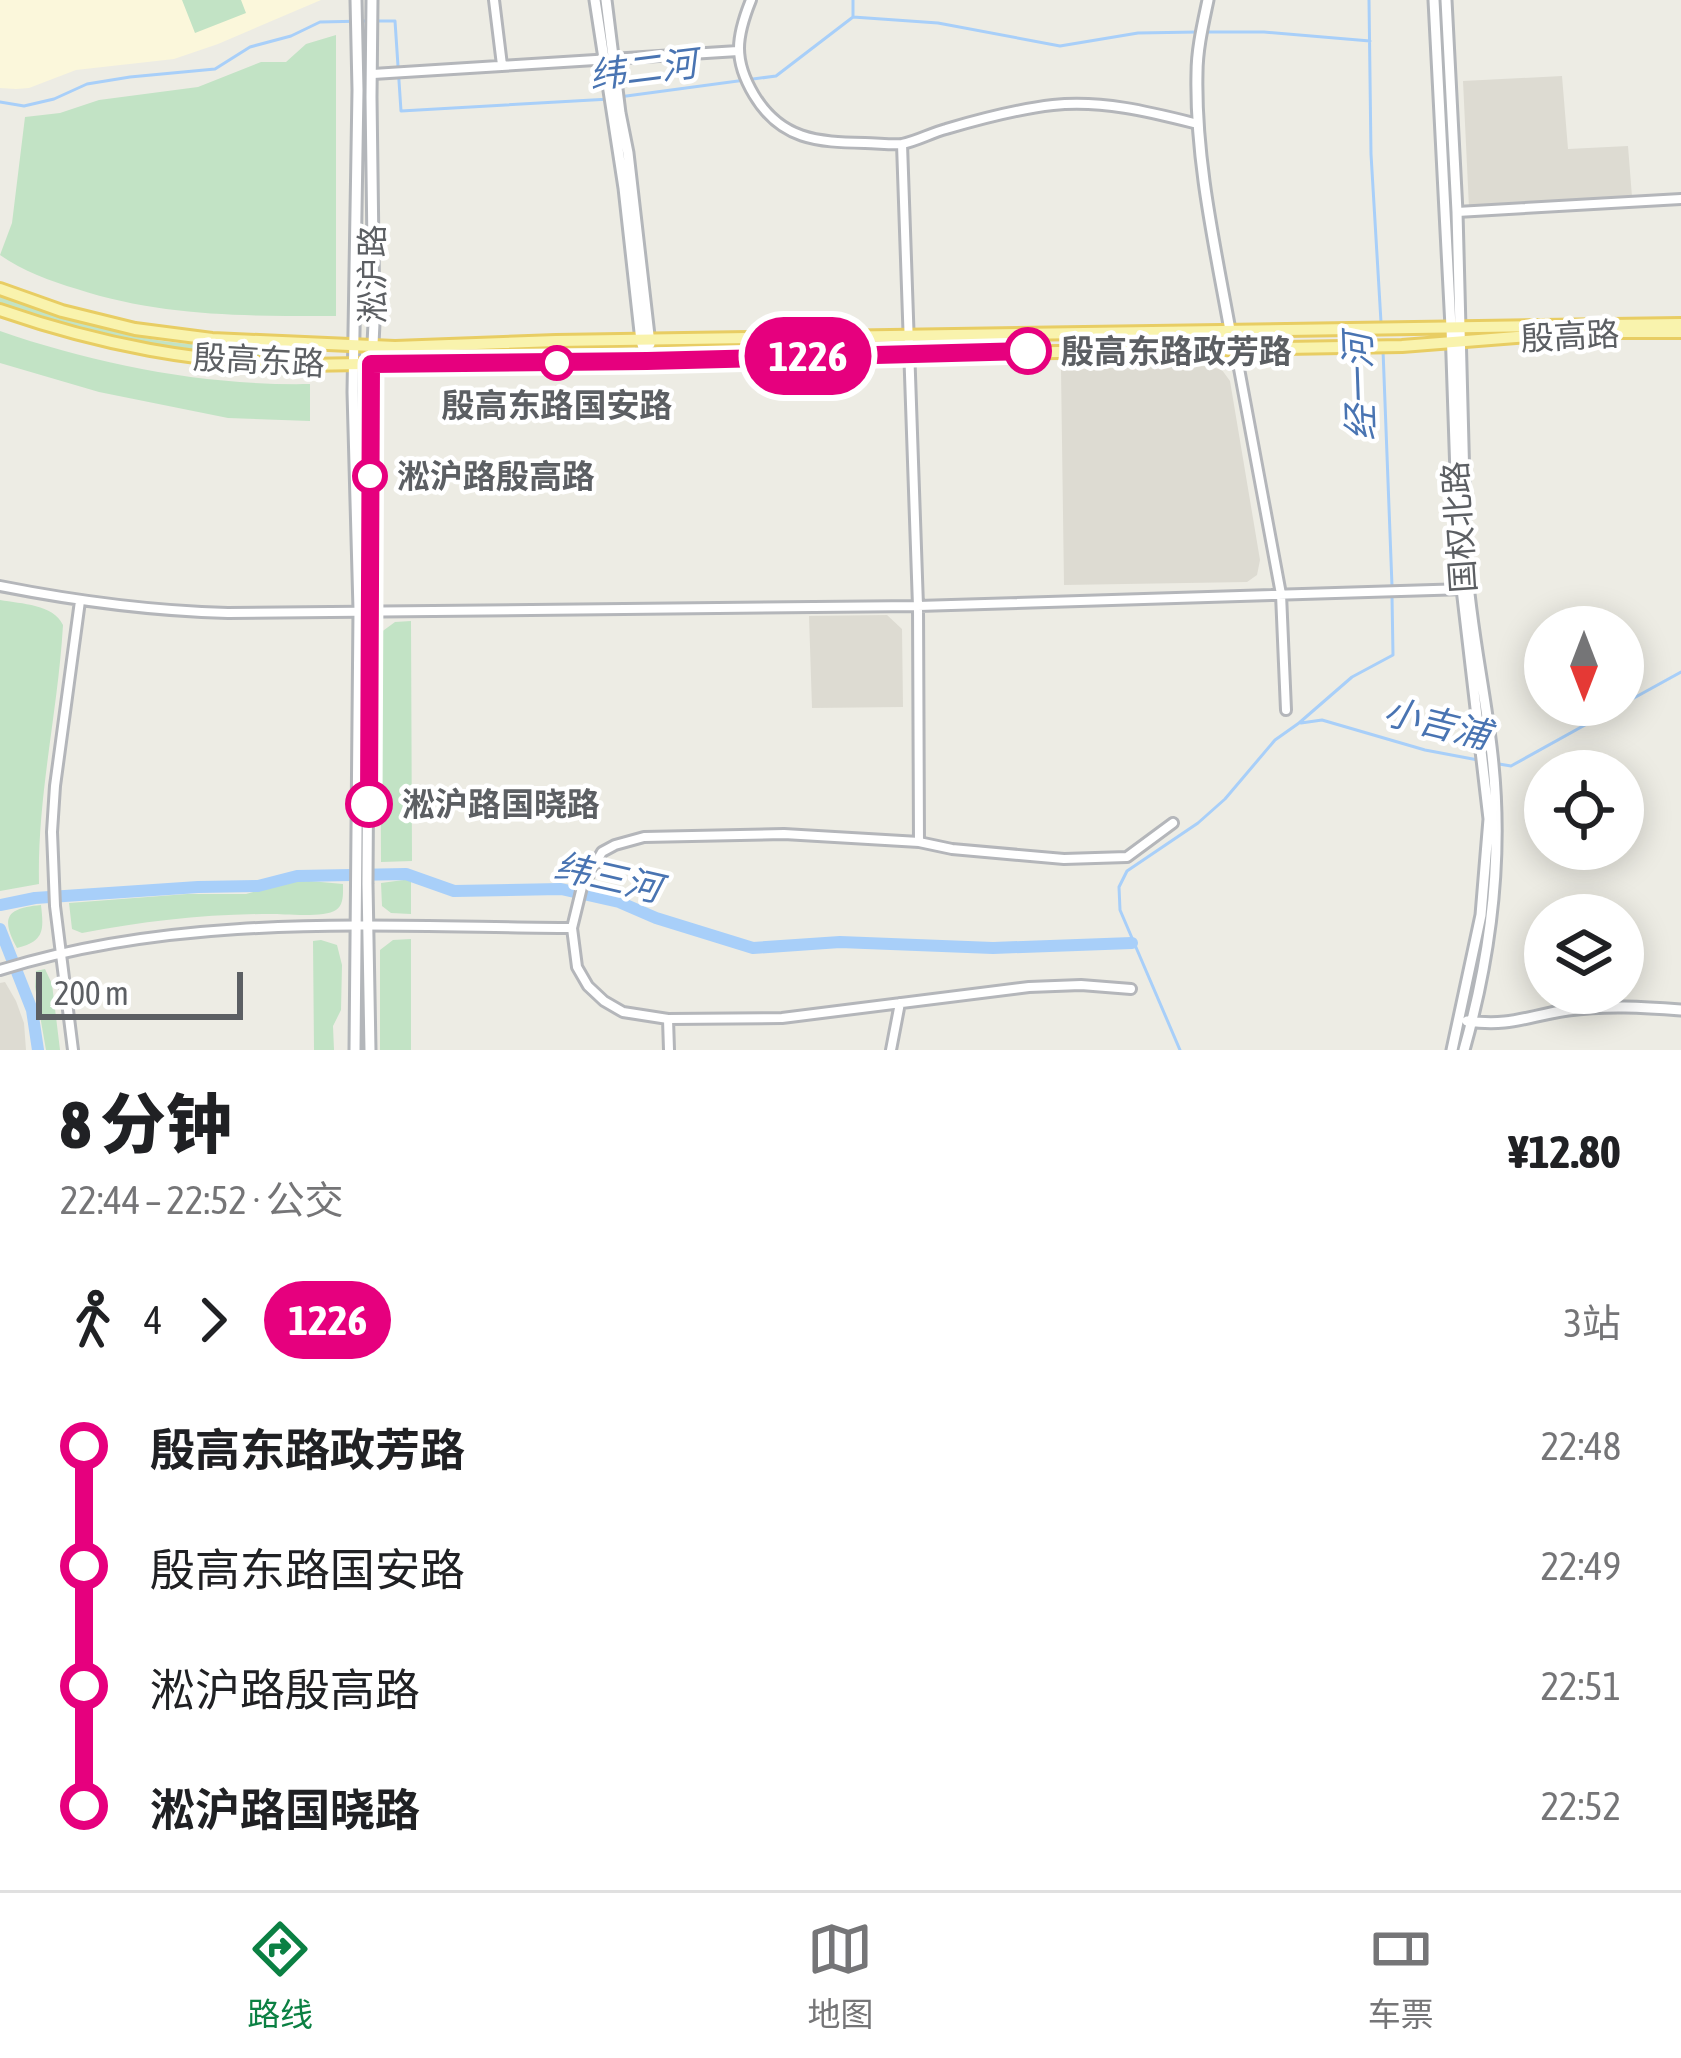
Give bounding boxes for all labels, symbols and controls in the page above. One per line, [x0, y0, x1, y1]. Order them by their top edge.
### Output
water label: 纬二河 [587, 41, 705, 96]
street label: 淞沪路 [353, 225, 391, 324]
street label: 殷高路 [1520, 314, 1620, 358]
line badge: 1226 [724, 317, 892, 395]
water label: 经一河 [1336, 326, 1382, 442]
marker: 殷高东路政芳路 [1006, 329, 1050, 373]
text: 1226 [769, 332, 847, 380]
place label: 殷高东路政芳路 [1061, 332, 1292, 370]
street label: 殷高东路 [192, 338, 326, 382]
marker: 殷高东路国安路 [541, 347, 573, 379]
place label: 殷高东路国安路 [442, 386, 673, 424]
place label: 淞沪路殷高路 [397, 457, 595, 495]
marker: 淞沪路殷高路 [354, 460, 386, 492]
street label: 国权北路 [1435, 460, 1483, 594]
north arrow [1524, 606, 1644, 726]
map controls [1524, 606, 1644, 1014]
water label: 小吉浦 [1380, 690, 1499, 758]
button: locate [1524, 750, 1644, 870]
marker: 淞沪路国晓路 [347, 782, 391, 826]
place label: 淞沪路国晓路 [402, 785, 600, 823]
water label: 纬三河 [551, 844, 671, 911]
button: layers [1524, 894, 1644, 1014]
scale bar [36, 966, 243, 1019]
text: 200 m [54, 974, 129, 1012]
text: 8 分钟 [60, 1086, 232, 1162]
text: ¥12.80 [1508, 1126, 1621, 1178]
text: 22:44 – 22:52 · 公交 [60, 1178, 344, 1222]
icon: walk [60, 1287, 126, 1353]
icon: forward [180, 1287, 246, 1353]
text: 1226 [288, 1296, 367, 1344]
text: 4 [144, 1298, 162, 1342]
text: 3站 [1564, 1301, 1621, 1345]
text: 殷高东路政芳路 [150, 1424, 465, 1476]
text: 22:48 [1541, 1424, 1621, 1468]
text: 殷高东路国安路 [150, 1544, 465, 1596]
text: 22:49 [1541, 1544, 1621, 1588]
text: 淞沪路殷高路 [150, 1664, 420, 1716]
text: 22:51 [1541, 1664, 1621, 1708]
text: 淞沪路国晓路 [150, 1784, 420, 1836]
text: 22:52 [1541, 1784, 1621, 1828]
tab: 路线 [247, 1916, 313, 2036]
tab: 地图 [807, 1916, 873, 2036]
tab: 车票 [1368, 1916, 1434, 2036]

